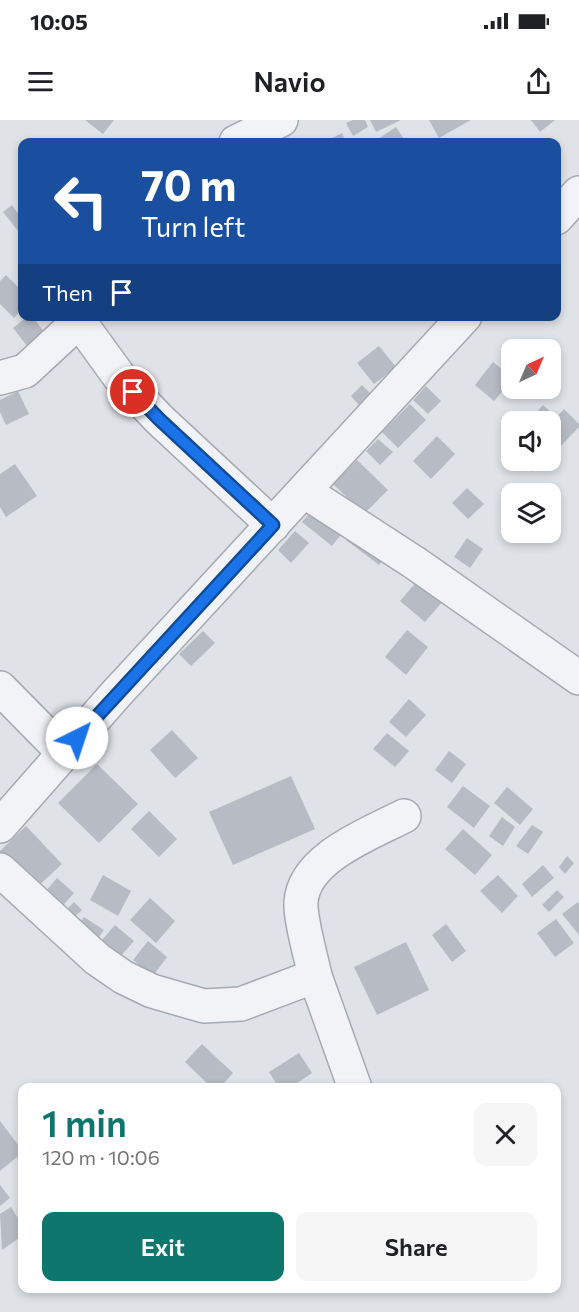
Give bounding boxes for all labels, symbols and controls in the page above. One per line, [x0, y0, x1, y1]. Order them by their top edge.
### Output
text: 10:05 [30, 8, 88, 35]
icon: menu [24, 65, 57, 98]
text: Navio [253, 65, 326, 98]
icon: share [522, 65, 555, 98]
text: 70 m [141, 158, 236, 210]
icon: left [42, 162, 120, 240]
text: Turn left [141, 210, 245, 243]
icon: arrive [105, 276, 138, 309]
text: Then [42, 279, 93, 306]
north arrow [501, 339, 561, 399]
map controls [501, 339, 561, 543]
pin [107, 366, 158, 417]
icon: arrive [116, 375, 149, 408]
button: sound [501, 411, 561, 471]
button: layers [501, 483, 561, 543]
position arrow [45, 706, 109, 770]
text: 1 min [42, 1100, 127, 1144]
button: close [474, 1103, 537, 1166]
text: 120 m · 10:06 [42, 1145, 160, 1169]
button: Exit [42, 1212, 284, 1281]
button: Share [296, 1212, 537, 1281]

